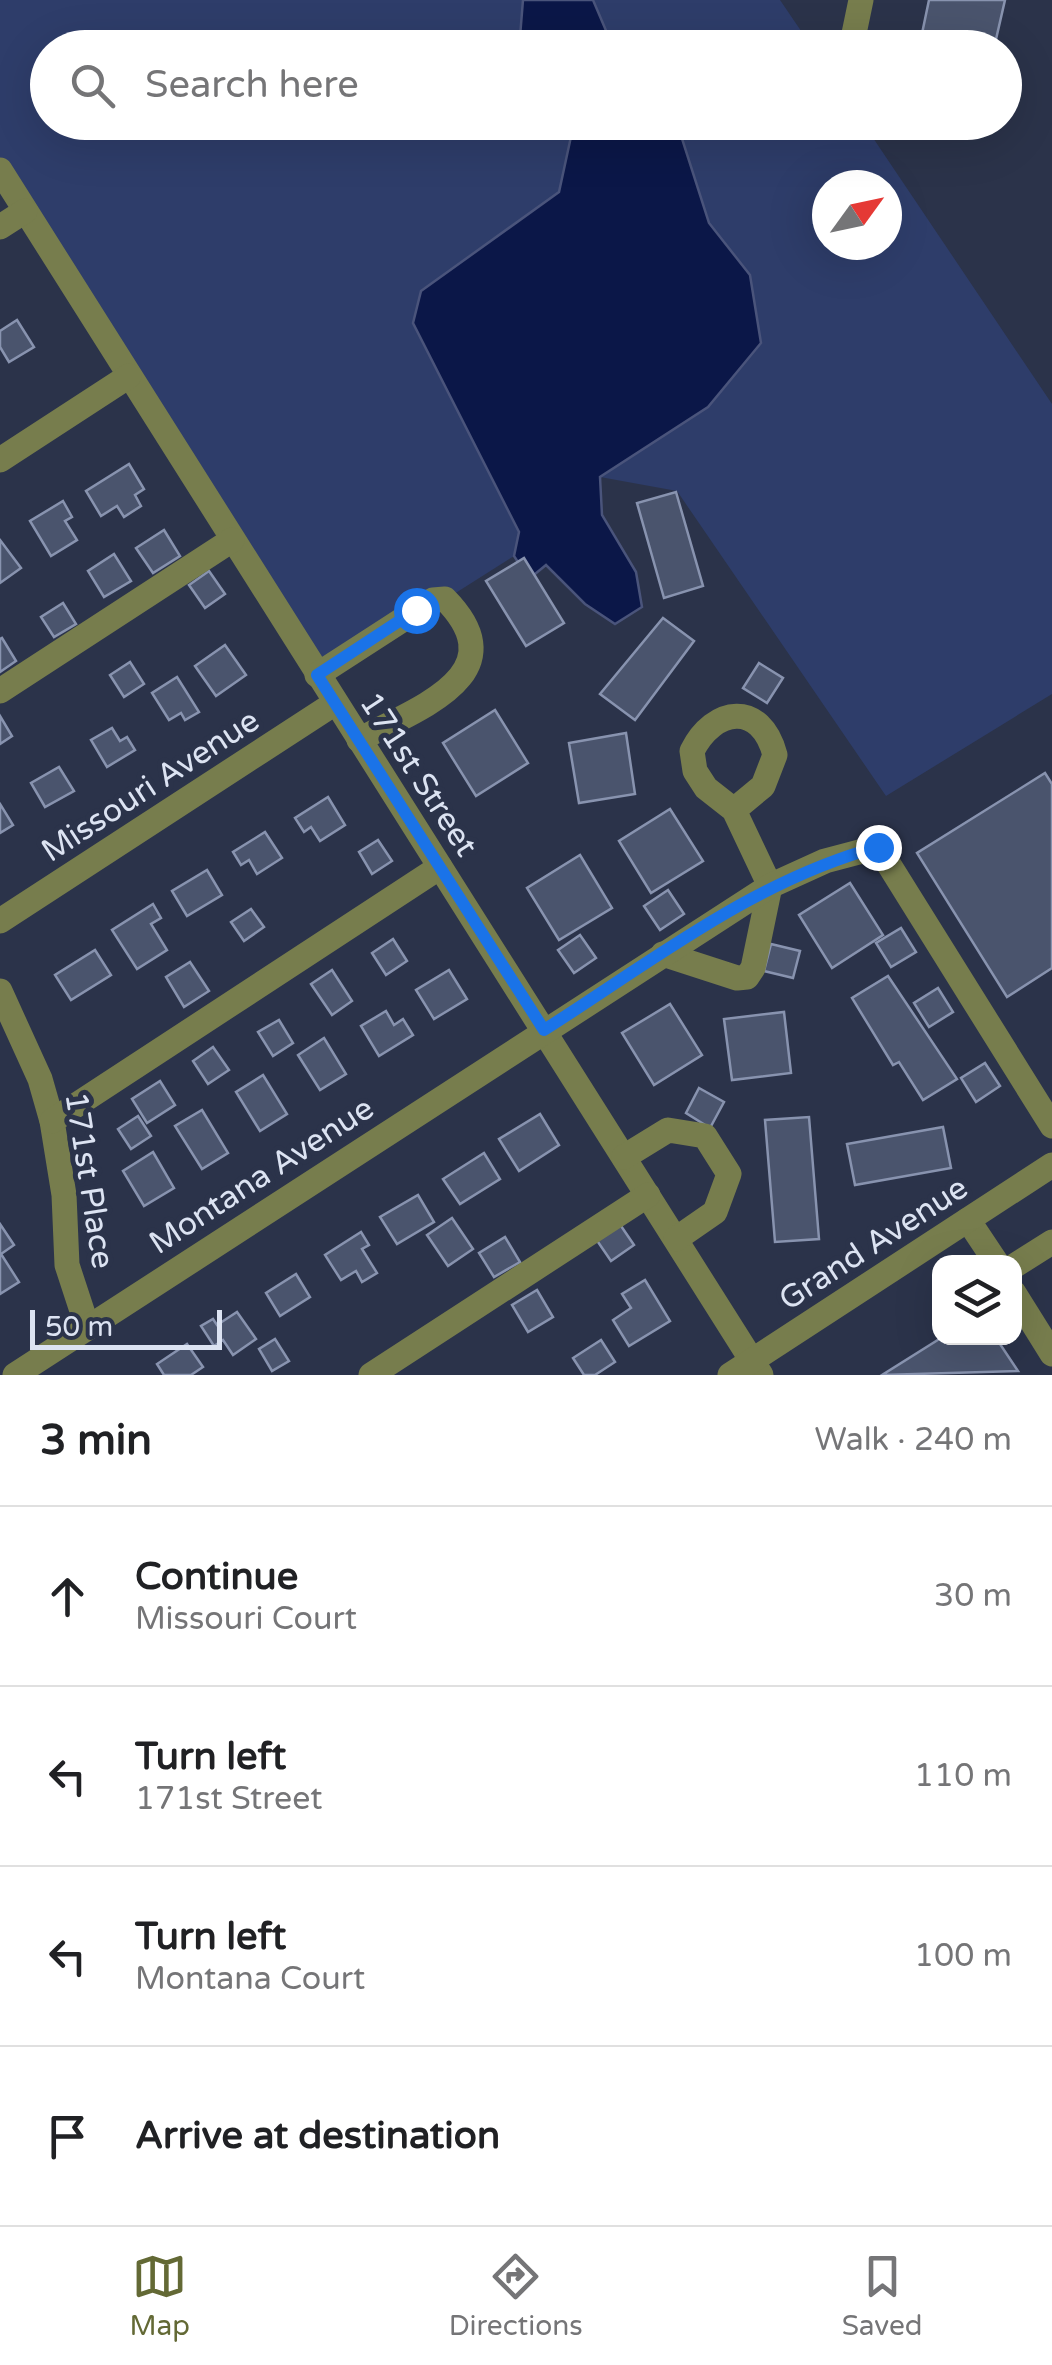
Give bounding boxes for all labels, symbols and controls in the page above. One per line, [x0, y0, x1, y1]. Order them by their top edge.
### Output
search box [30, 30, 1022, 140]
icon: search [65, 58, 120, 113]
text: Search here [145, 62, 359, 108]
north arrow [812, 170, 902, 260]
route start [394, 588, 440, 634]
street label: 171st Street [351, 686, 485, 864]
street label: Missouri Avenue [35, 701, 266, 870]
route end [856, 825, 902, 871]
street label: 171st Place [56, 1089, 122, 1271]
street label: Montana Avenue [142, 1089, 381, 1262]
street label: Grand Avenue [772, 1169, 975, 1319]
map controls [932, 1255, 1022, 1345]
button: layers [932, 1255, 1022, 1345]
scale bar [30, 1305, 222, 1350]
text: 50 m [45, 1310, 113, 1344]
text: 3 min [40, 1415, 152, 1466]
text: Walk · 240 m [815, 1421, 1012, 1459]
text: Continue [135, 1554, 298, 1600]
icon: ahead [40, 1569, 95, 1624]
text: 30 m [934, 1577, 1012, 1615]
text: Missouri Court [135, 1600, 357, 1638]
text: Turn left [135, 1734, 286, 1780]
icon: left [40, 1749, 95, 1804]
text: 110 m [914, 1757, 1012, 1795]
text: 171st Street [135, 1780, 323, 1818]
text: Turn left [135, 1914, 286, 1960]
icon: left [40, 1929, 95, 1984]
text: 100 m [914, 1937, 1012, 1975]
text: Montana Court [135, 1960, 365, 1998]
icon: arrive [40, 2109, 95, 2164]
text: Arrive at destination [135, 2113, 500, 2159]
tab: Map [129, 2249, 190, 2343]
tab: Directions [449, 2249, 583, 2343]
tab: Saved [842, 2249, 923, 2343]

